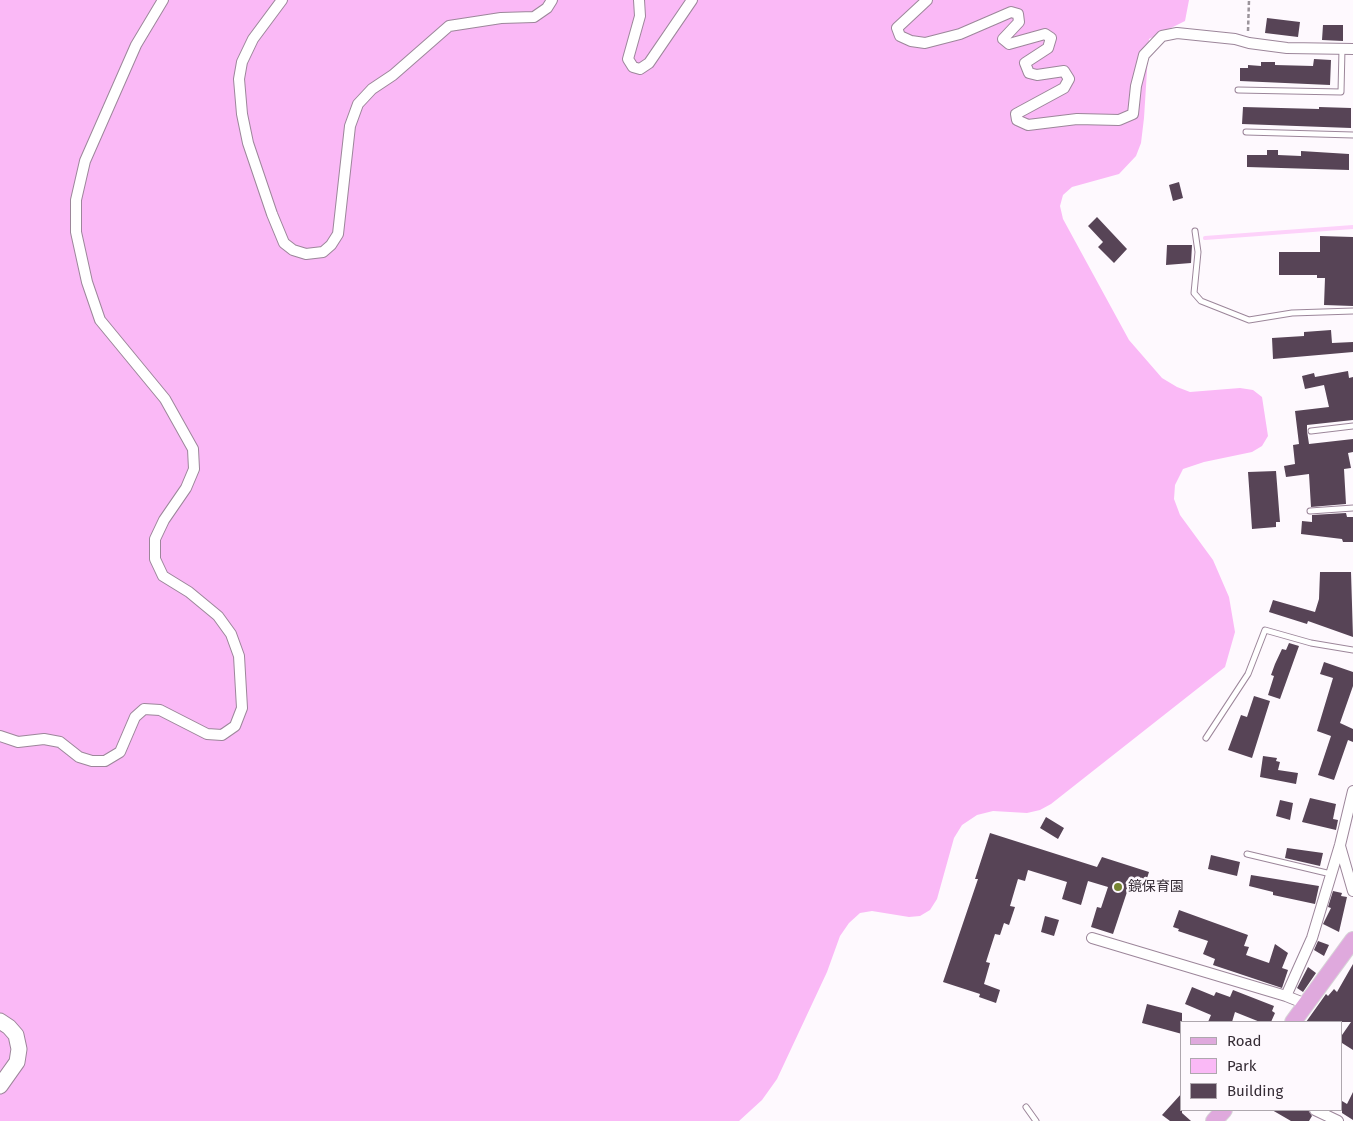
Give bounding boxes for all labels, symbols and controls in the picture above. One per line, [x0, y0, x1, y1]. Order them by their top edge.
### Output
place label: 鏡保育園 [1128, 879, 1184, 895]
marker: 鏡保育園 [1112, 881, 1124, 893]
legend [1180, 1021, 1343, 1111]
text: Road [1227, 1032, 1262, 1050]
text: Park [1227, 1057, 1257, 1075]
text: Building [1227, 1082, 1283, 1100]

